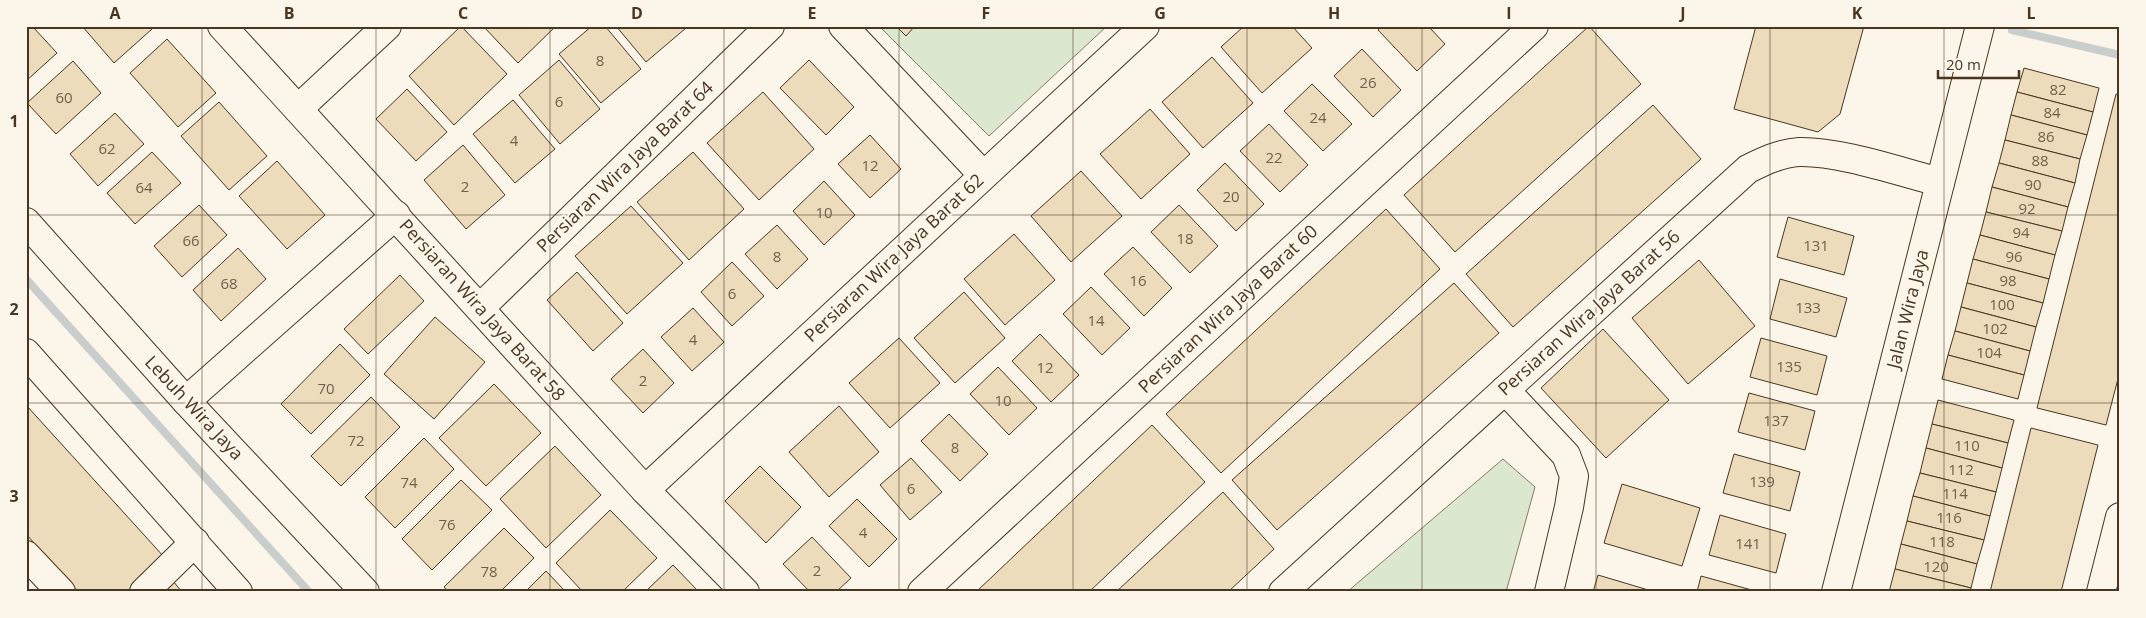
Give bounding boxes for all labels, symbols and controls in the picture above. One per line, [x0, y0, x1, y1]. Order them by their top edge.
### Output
text: A [109, 2, 121, 24]
text: B [284, 2, 294, 24]
text: C [458, 2, 468, 24]
text: D [631, 2, 643, 24]
text: E [808, 2, 817, 24]
text: F [982, 2, 990, 24]
text: G [1154, 2, 1166, 24]
text: H [1328, 2, 1340, 24]
text: I [1506, 2, 1512, 24]
text: J [1678, 2, 1686, 24]
text: K [1852, 2, 1863, 24]
text: L [2026, 2, 2036, 24]
scale bar [1938, 48, 2020, 80]
house number: 8 [596, 50, 604, 70]
text: 20 m [1946, 54, 1981, 74]
house number: 26 [1359, 72, 1377, 92]
street label: Persiaran Wira Jaya Barat 64 [531, 75, 718, 257]
house number: 82 [2049, 79, 2067, 99]
house number: 60 [55, 87, 73, 107]
house number: 6 [555, 91, 563, 111]
house number: 84 [2043, 102, 2061, 122]
house number: 24 [1309, 107, 1327, 127]
text: 1 [9, 110, 19, 132]
house number: 86 [2037, 126, 2055, 146]
house number: 4 [510, 130, 519, 150]
house number: 62 [98, 138, 116, 158]
house number: 22 [1265, 147, 1283, 167]
house number: 88 [2031, 150, 2049, 170]
house number: 12 [861, 155, 879, 175]
street label: Persiaran Wira Jaya Barat 62 [799, 168, 988, 347]
house number: 90 [2024, 174, 2042, 194]
house number: 2 [461, 176, 469, 196]
house number: 64 [135, 177, 153, 197]
house number: 20 [1222, 186, 1240, 206]
house number: 92 [2018, 198, 2036, 218]
house number: 10 [815, 202, 833, 222]
street label: Persiaran Wira Jaya Barat 58 [395, 213, 571, 405]
street label: Persiaran Wira Jaya Barat 60 [1133, 219, 1322, 398]
house number: 94 [2012, 222, 2030, 242]
street label: Persiaran Wira Jaya Barat 56 [1492, 224, 1684, 400]
house number: 18 [1176, 228, 1194, 248]
house number: 66 [182, 230, 200, 250]
house number: 131 [1803, 235, 1829, 255]
house number: 8 [773, 246, 781, 266]
house number: 96 [2005, 246, 2023, 266]
street label: Jalan Wira Jaya [1880, 247, 1933, 373]
house number: 16 [1129, 270, 1147, 290]
house number: 98 [1999, 270, 2017, 290]
house number: 68 [220, 273, 238, 293]
house number: 6 [728, 283, 736, 303]
house number: 100 [1989, 294, 2015, 314]
house number: 133 [1795, 297, 1821, 317]
text: 2 [9, 298, 19, 320]
house number: 14 [1087, 310, 1105, 330]
house number: 102 [1982, 318, 2008, 338]
house number: 4 [689, 329, 698, 349]
house number: 104 [1976, 342, 2002, 362]
street label: Lebuh Wira Jaya [140, 350, 249, 465]
house number: 135 [1776, 356, 1802, 376]
house number: 12 [1036, 357, 1054, 377]
house number: 2 [639, 370, 647, 390]
house number: 70 [317, 378, 335, 398]
house number: 10 [994, 390, 1012, 410]
house number: 137 [1763, 410, 1789, 430]
house number: 72 [347, 430, 365, 450]
house number: 110 [1954, 435, 1980, 455]
house number: 8 [951, 437, 959, 457]
house number: 112 [1948, 459, 1974, 479]
house number: 139 [1749, 471, 1775, 491]
house number: 74 [400, 472, 418, 492]
house number: 6 [907, 478, 915, 498]
house number: 114 [1942, 483, 1968, 503]
text: 3 [9, 485, 19, 507]
house number: 116 [1936, 507, 1962, 527]
house number: 76 [438, 514, 456, 534]
house number: 4 [859, 522, 868, 542]
house number: 118 [1929, 531, 1955, 551]
house number: 141 [1735, 533, 1761, 553]
house number: 120 [1923, 556, 1949, 576]
house number: 2 [813, 560, 821, 580]
house number: 78 [480, 561, 498, 581]

